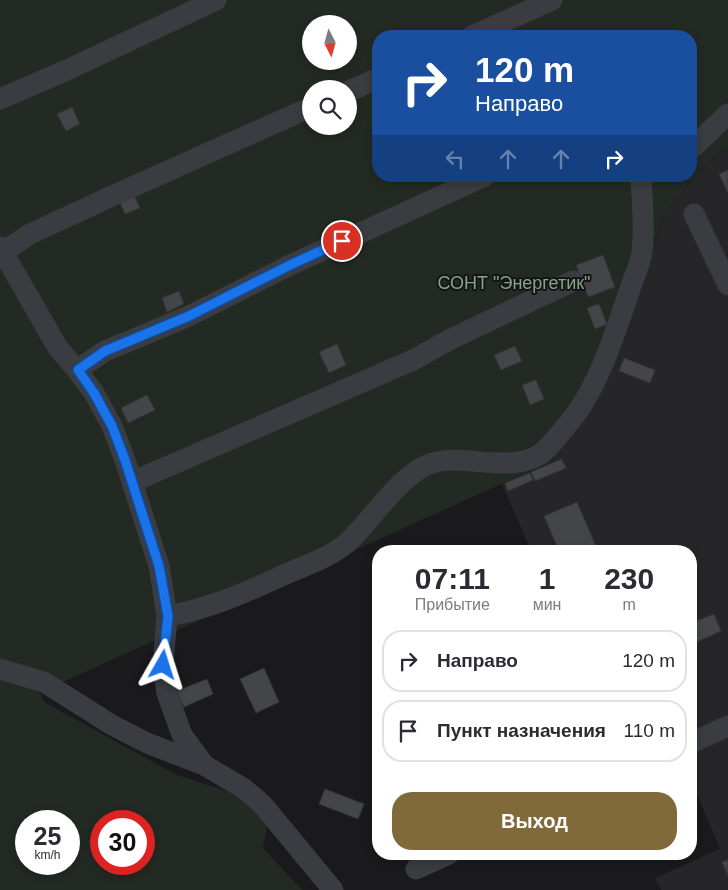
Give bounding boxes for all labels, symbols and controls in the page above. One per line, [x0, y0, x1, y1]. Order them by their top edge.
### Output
north arrow [302, 15, 358, 70]
map controls [302, 15, 357, 135]
icon: right [392, 50, 457, 115]
text: 120 m [475, 50, 574, 89]
button: search [302, 80, 357, 135]
text: Направо [475, 91, 563, 116]
icon: left [441, 145, 469, 173]
icon: ahead [494, 145, 522, 173]
icon: ahead [547, 145, 575, 173]
icon: right [600, 145, 628, 173]
pin [321, 220, 363, 262]
icon: arrive [328, 227, 356, 255]
park label: СОНТ "Энергетик" [437, 273, 591, 293]
text: 07:11 [415, 562, 490, 595]
text: 1 [539, 562, 555, 595]
text: 230 [604, 562, 654, 595]
text: Прибытие [415, 596, 490, 613]
text: мин [533, 596, 561, 613]
text: m [623, 596, 636, 613]
position arrow [136, 638, 188, 690]
icon: right [394, 647, 422, 675]
text: Направо [437, 650, 518, 671]
text: 120 m [622, 650, 675, 671]
icon: arrive [394, 717, 422, 745]
text: Пункт назначения [437, 720, 606, 741]
text: 110 m [624, 720, 675, 741]
button: Выход [392, 792, 677, 850]
speed limit sign: 30 [90, 810, 155, 875]
text: 25 [34, 822, 61, 850]
text: km/h [34, 848, 61, 862]

